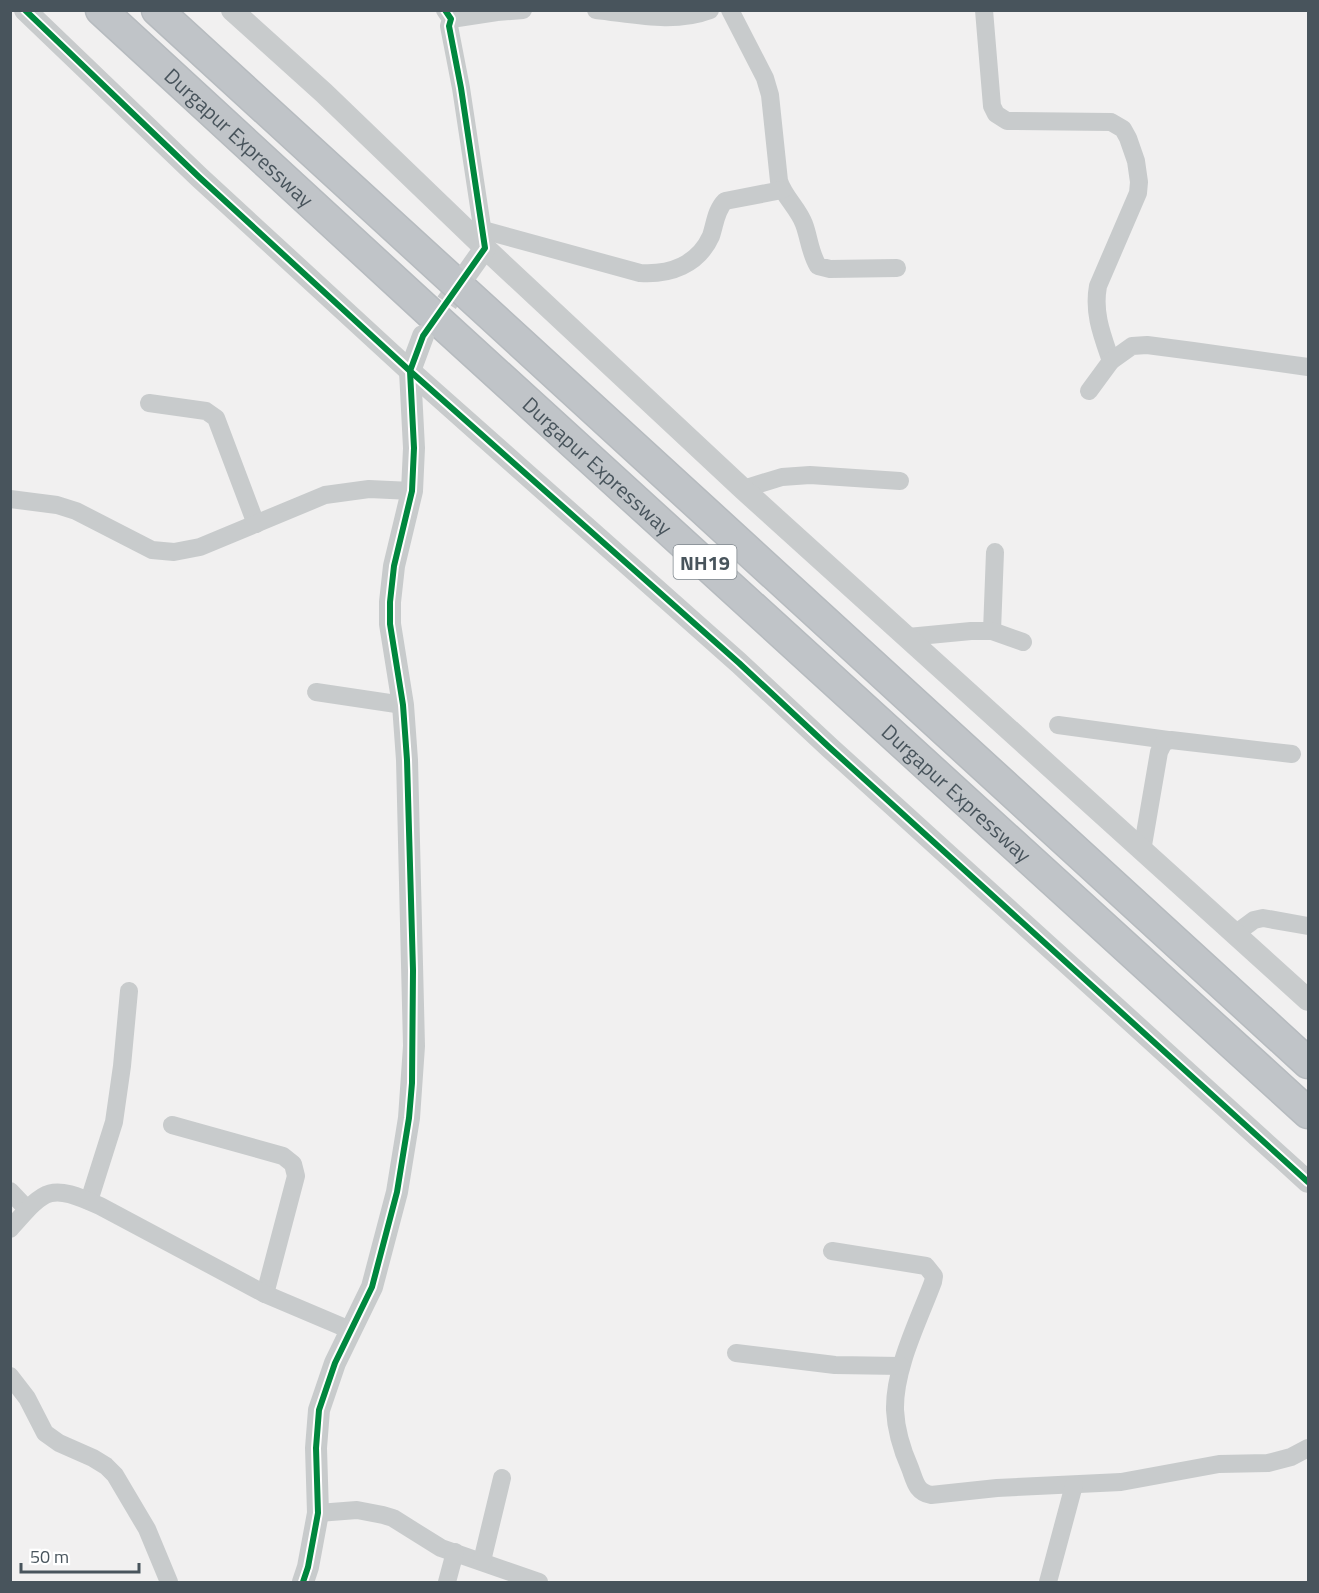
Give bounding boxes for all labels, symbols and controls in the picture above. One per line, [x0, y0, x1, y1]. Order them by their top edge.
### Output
street label: Durgapur Expressway [157, 60, 321, 214]
street label: Durgapur Expressway [516, 389, 680, 542]
road number: NH19 [674, 545, 736, 579]
street label: Durgapur Expressway [875, 716, 1039, 870]
scale bar [21, 1536, 140, 1574]
text: 50 m [30, 1543, 69, 1570]

